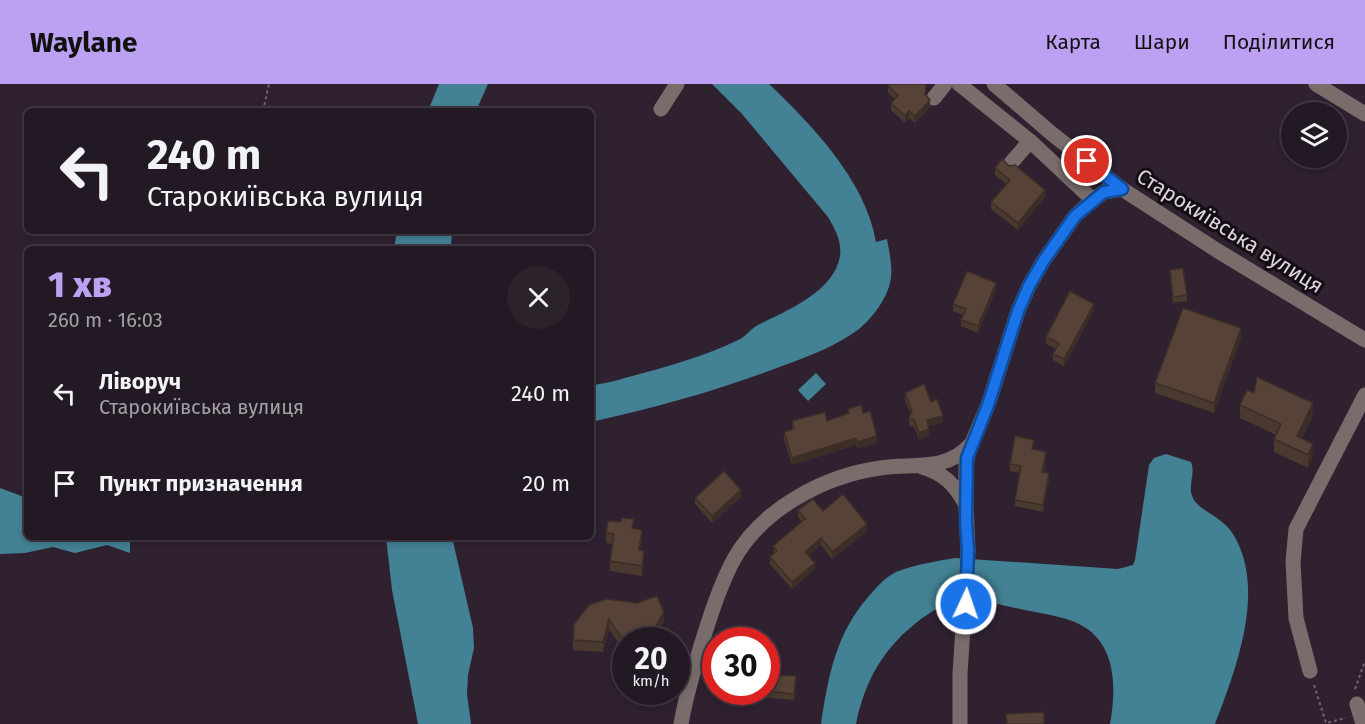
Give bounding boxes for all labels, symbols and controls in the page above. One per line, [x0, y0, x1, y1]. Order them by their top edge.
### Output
text: Waylane [30, 26, 137, 59]
text: Карта [1045, 29, 1101, 55]
text: Шари [1134, 29, 1190, 55]
text: Поділитися [1223, 29, 1335, 55]
map controls [1281, 102, 1347, 168]
button: layers [1281, 102, 1347, 168]
text: 240 m [147, 130, 261, 180]
icon: left [48, 132, 126, 210]
pin [1061, 135, 1112, 186]
icon: arrive [1070, 144, 1103, 177]
street label: Старокиївська вулиця [1132, 163, 1328, 299]
text: Старокиївська вулиця [147, 181, 424, 213]
text: 1 хв [48, 263, 112, 307]
button: close [507, 266, 570, 329]
text: 260 m · 16:03 [48, 308, 163, 332]
text: Ліворуч [99, 368, 181, 395]
icon: left [48, 377, 81, 410]
text: 240 m [511, 380, 570, 407]
text: Старокиївська вулиця [99, 395, 304, 419]
icon: arrive [48, 467, 81, 500]
text: Пункт призначення [99, 470, 303, 497]
text: 20 m [522, 470, 570, 497]
position arrow [934, 572, 998, 636]
speed limit sign: 30 [702, 627, 780, 705]
text: 20 [634, 641, 668, 677]
text: km/h [632, 672, 670, 690]

